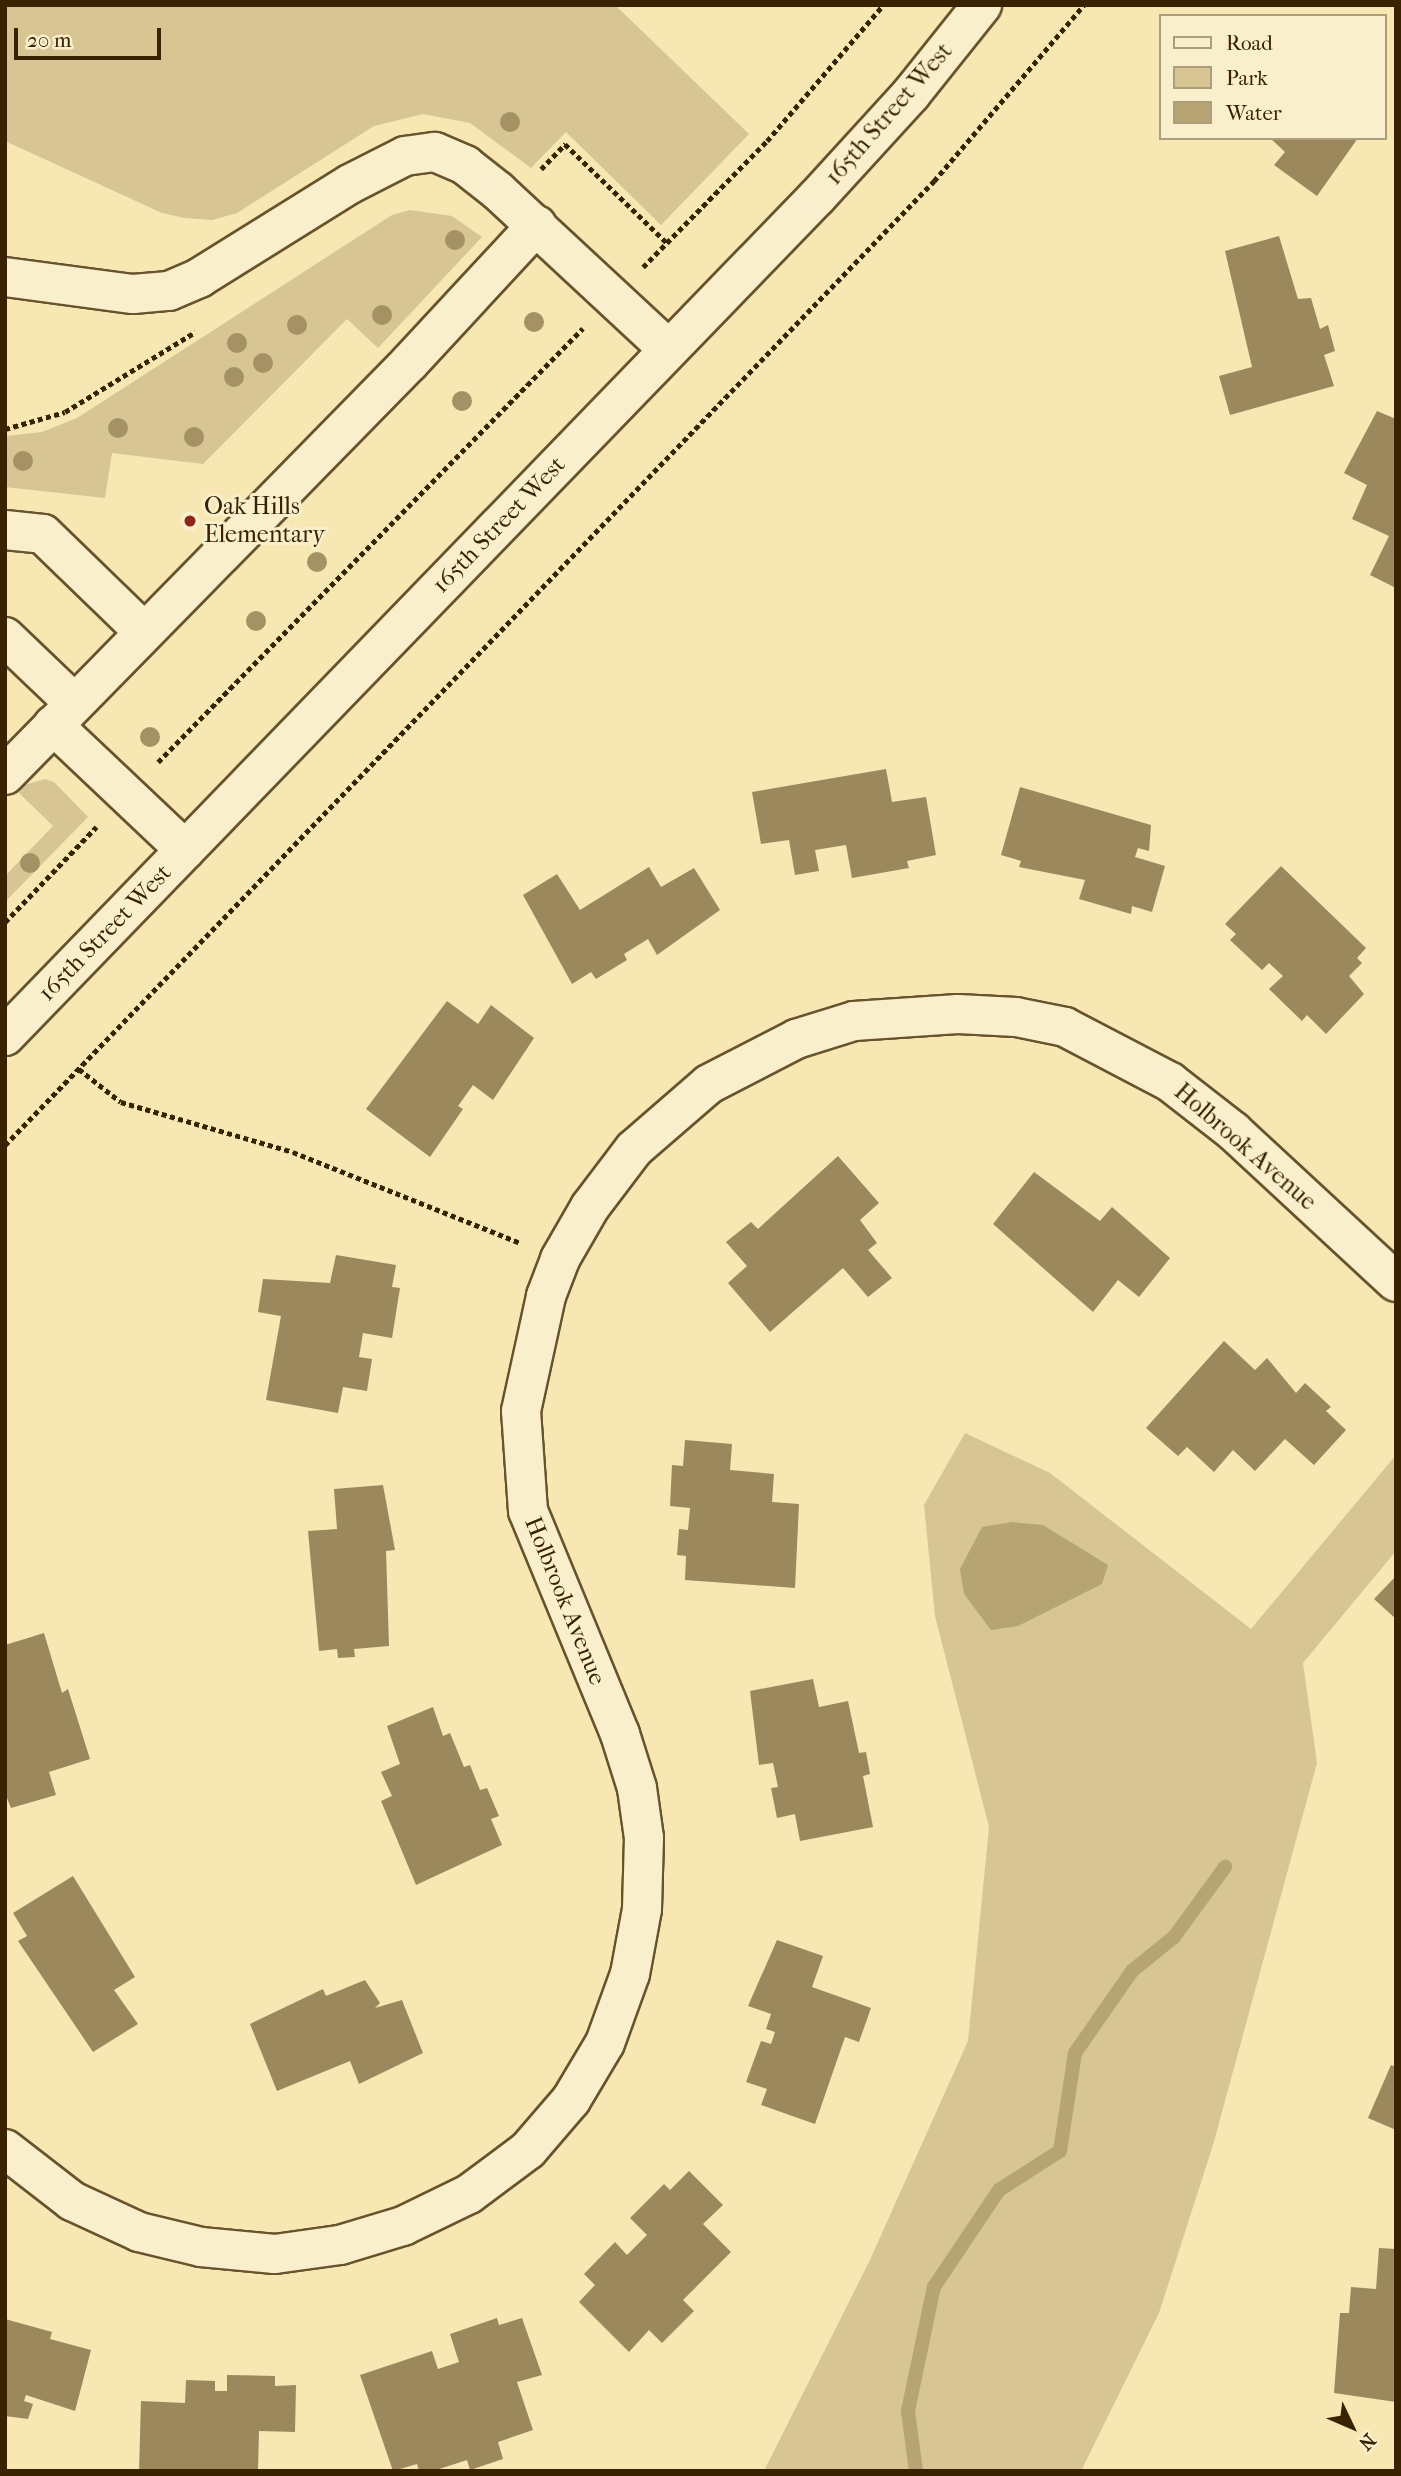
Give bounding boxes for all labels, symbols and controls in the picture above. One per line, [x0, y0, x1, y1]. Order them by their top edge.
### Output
scale bar [18, 14, 164, 58]
legend [1160, 14, 1387, 140]
text: 20 m [27, 28, 71, 52]
text: Road [1226, 31, 1273, 55]
street label: 165th Street West [819, 37, 959, 191]
text: Park [1226, 66, 1268, 90]
text: Water [1226, 101, 1282, 125]
street label: 165th Street West [427, 451, 571, 599]
place label: Oak Hills Elementary [204, 493, 325, 549]
marker: Oak Hills Elementary [182, 513, 198, 529]
street label: 165th Street West [33, 859, 177, 1007]
street label: Holbrook Avenue [1168, 1077, 1322, 1217]
street label: Holbrook Avenue [518, 1513, 612, 1689]
north arrow [1317, 2392, 1387, 2462]
text: N [1354, 2429, 1380, 2454]

